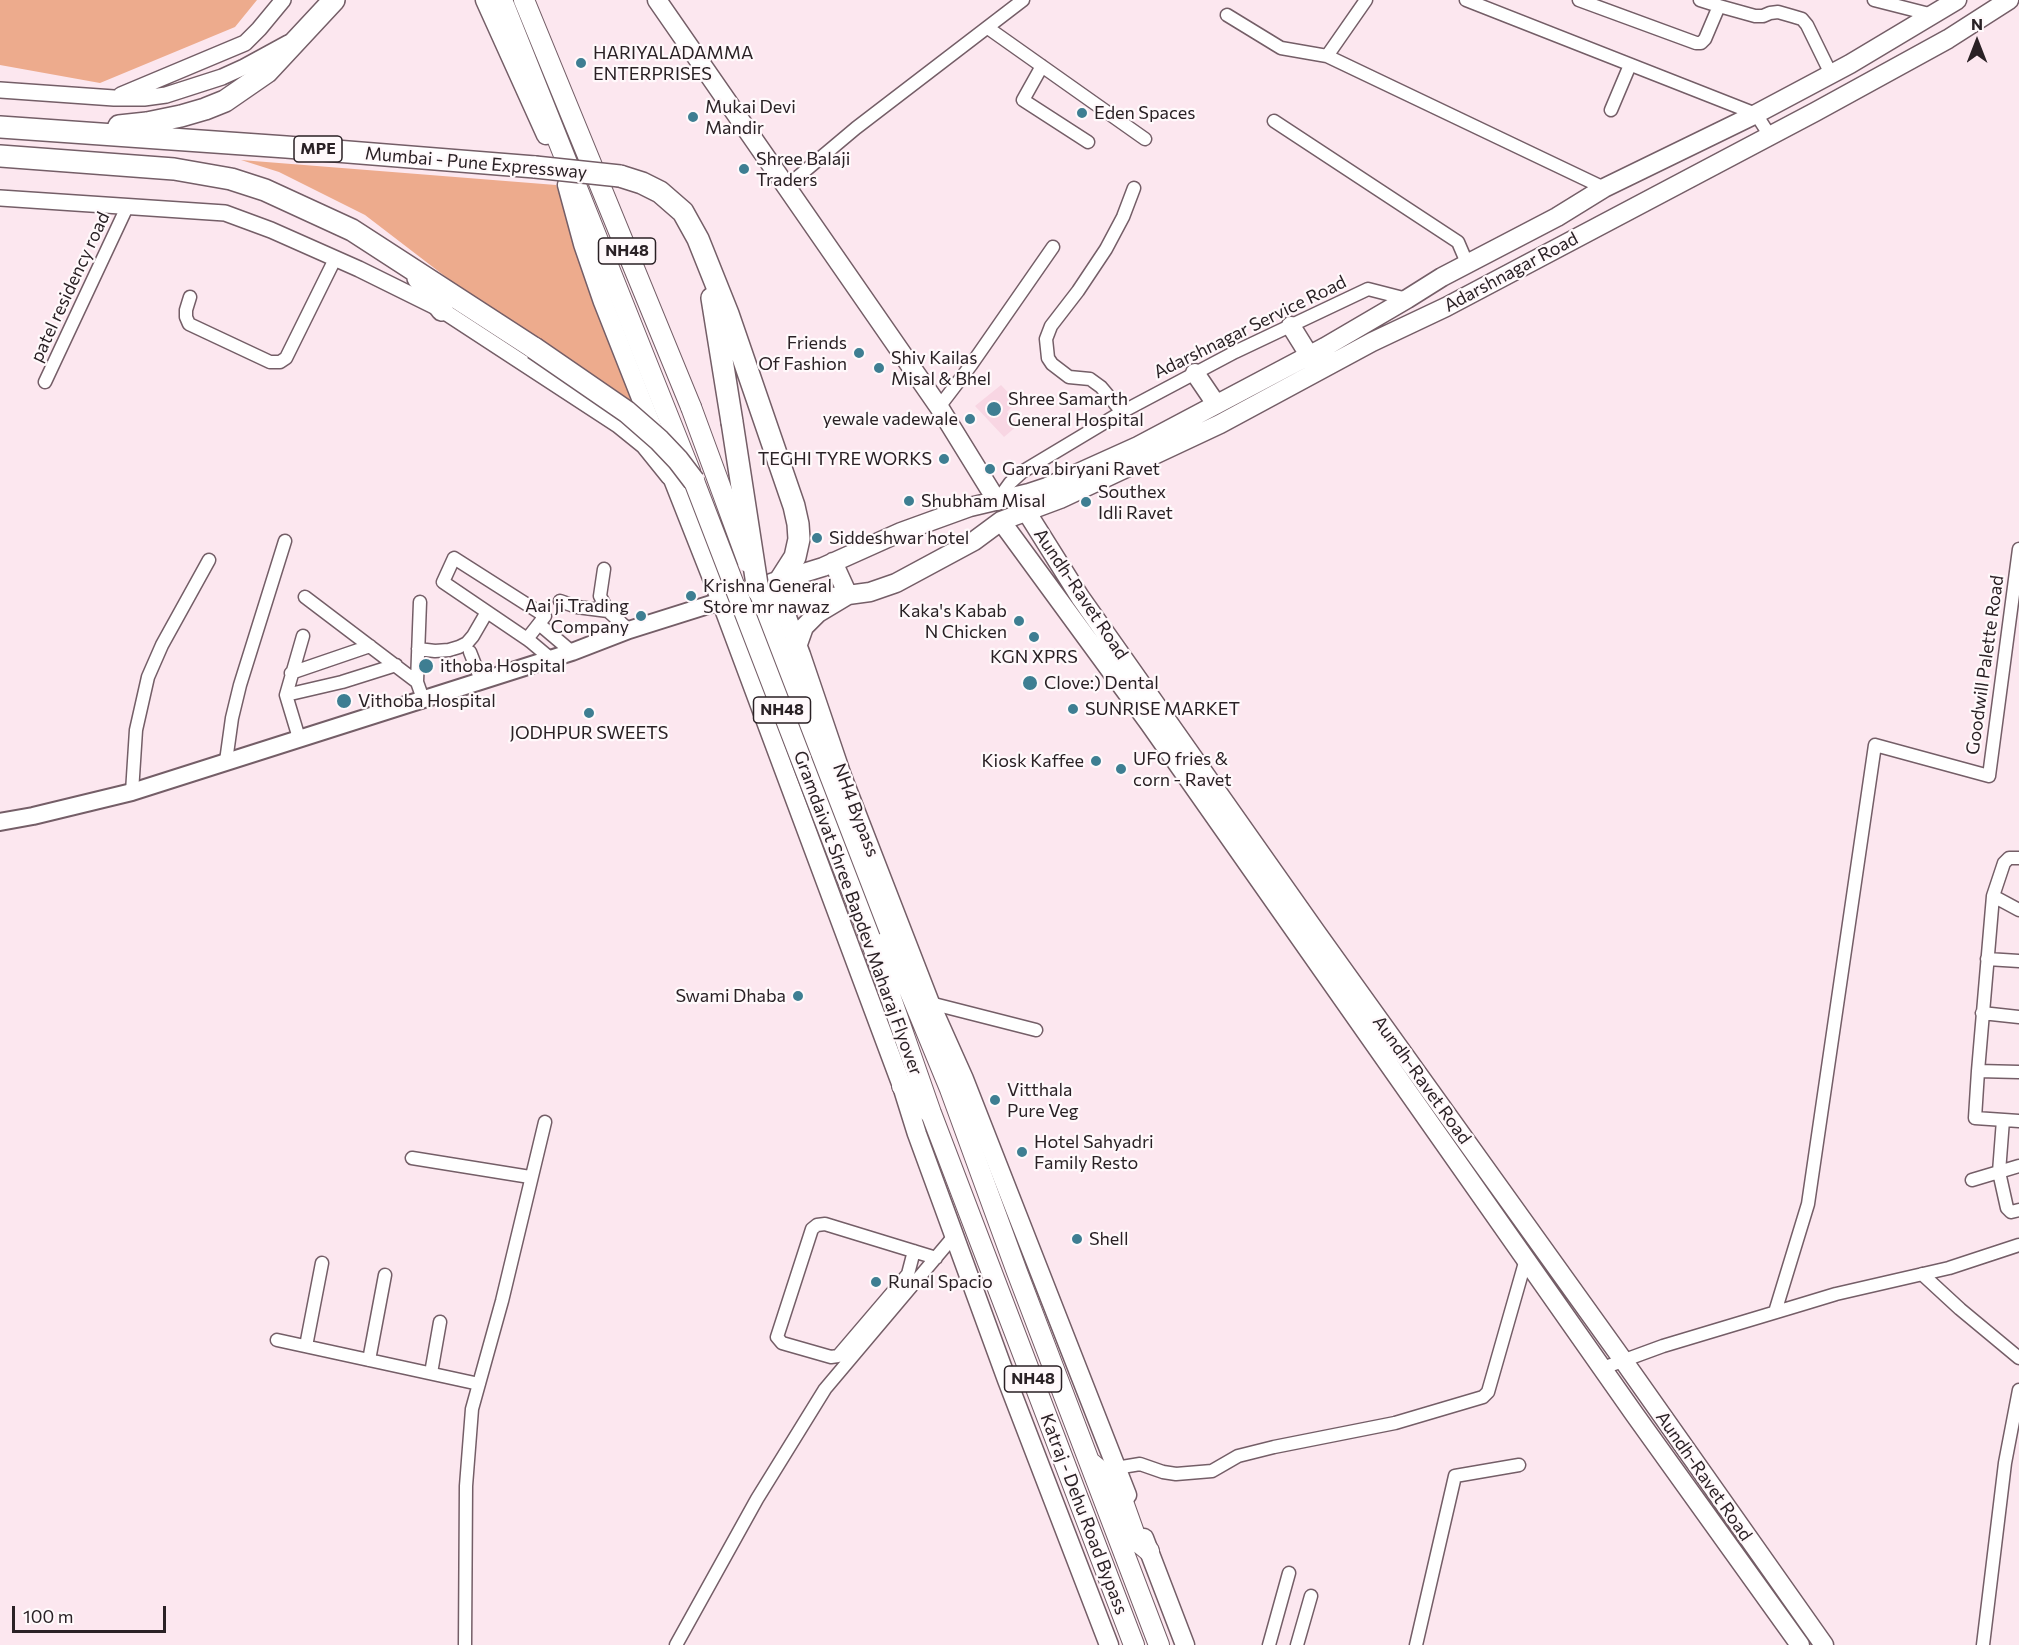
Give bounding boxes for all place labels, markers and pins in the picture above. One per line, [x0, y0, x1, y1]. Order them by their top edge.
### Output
place label: HARIYALADAMMA ENTERPRISES [593, 42, 753, 84]
marker: HARIYALADAMMA ENTERPRISES [574, 56, 588, 70]
place label: Mukai Devi Mandir [705, 96, 796, 138]
place label: Eden Spaces [1094, 102, 1196, 124]
marker: Eden Spaces [1075, 106, 1089, 120]
marker: Mukai Devi Mandir [686, 110, 700, 124]
place label: Shree Balaji Traders [756, 148, 850, 190]
marker: Shree Balaji Traders [737, 162, 751, 176]
place label: Friends Of Fashion [758, 332, 847, 374]
marker: Friends Of Fashion [852, 346, 866, 360]
place label: Shiv Kailas Misal & Bhel [891, 347, 991, 389]
marker: Shiv Kailas Misal & Bhel [872, 361, 886, 375]
place label: Shree Samarth General Hospital [1008, 388, 1144, 430]
marker: Shree Samarth General Hospital [985, 400, 1003, 418]
place label: yewale vadewale [823, 408, 958, 430]
marker: yewale vadewale [963, 412, 977, 426]
place label: TEGHI TYRE WORKS [758, 448, 932, 470]
marker: TEGHI TYRE WORKS [937, 452, 951, 466]
place label: Garva biryani Ravet [1002, 458, 1160, 480]
marker: Garva biryani Ravet [983, 462, 997, 476]
place label: Southex Idli Ravet [1098, 481, 1173, 524]
place label: Shubham Misal [921, 490, 1045, 512]
marker: Shubham Misal [902, 494, 916, 508]
marker: Southex Idli Ravet [1079, 495, 1093, 509]
place label: Siddeshwar hotel [829, 527, 969, 549]
marker: Siddeshwar hotel [810, 531, 824, 545]
place label: Krishna General Store mr nawaz [703, 575, 832, 618]
marker: Krishna General Store mr nawaz [684, 589, 698, 603]
place label: Aai ji Trading Company [525, 595, 629, 638]
place label: Kaka's Kabab N Chicken [899, 600, 1007, 642]
marker: Aai ji Trading Company [634, 609, 648, 623]
marker: Kaka's Kabab N Chicken [1012, 614, 1026, 628]
marker: KGN XPRS [1027, 630, 1041, 644]
place label: KGN XPRS [990, 646, 1078, 668]
place label: ithoba Hospital [440, 655, 565, 677]
marker: ithoba Hospital [417, 657, 435, 675]
place label: Clove:) Dental [1044, 672, 1159, 694]
marker: Clove:) Dental [1021, 674, 1039, 692]
place label: Vithoba Hospital [358, 690, 496, 712]
marker: Vithoba Hospital [335, 692, 353, 710]
place label: SUNRISE MARKET [1085, 698, 1240, 720]
marker: SUNRISE MARKET [1066, 702, 1080, 716]
marker: JODHPUR SWEETS [582, 706, 596, 720]
place label: JODHPUR SWEETS [510, 722, 668, 744]
place label: UFO fries & corn - Ravet [1133, 748, 1232, 790]
place label: Kiosk Kaffee [981, 750, 1084, 772]
marker: Kiosk Kaffee [1089, 754, 1103, 768]
marker: UFO fries & corn - Ravet [1114, 762, 1128, 776]
place label: Swami Dhaba [675, 985, 786, 1007]
marker: Swami Dhaba [791, 989, 805, 1003]
place label: Vitthala Pure Veg [1007, 1079, 1079, 1122]
marker: Vitthala Pure Veg [988, 1093, 1002, 1107]
place label: Hotel Sahyadri Family Resto [1034, 1131, 1154, 1174]
marker: Hotel Sahyadri Family Resto [1015, 1145, 1029, 1159]
place label: Shell [1089, 1228, 1129, 1250]
marker: Shell [1070, 1232, 1084, 1246]
place label: Runal Spacio [888, 1271, 993, 1293]
marker: Runal Spacio [869, 1275, 883, 1289]

